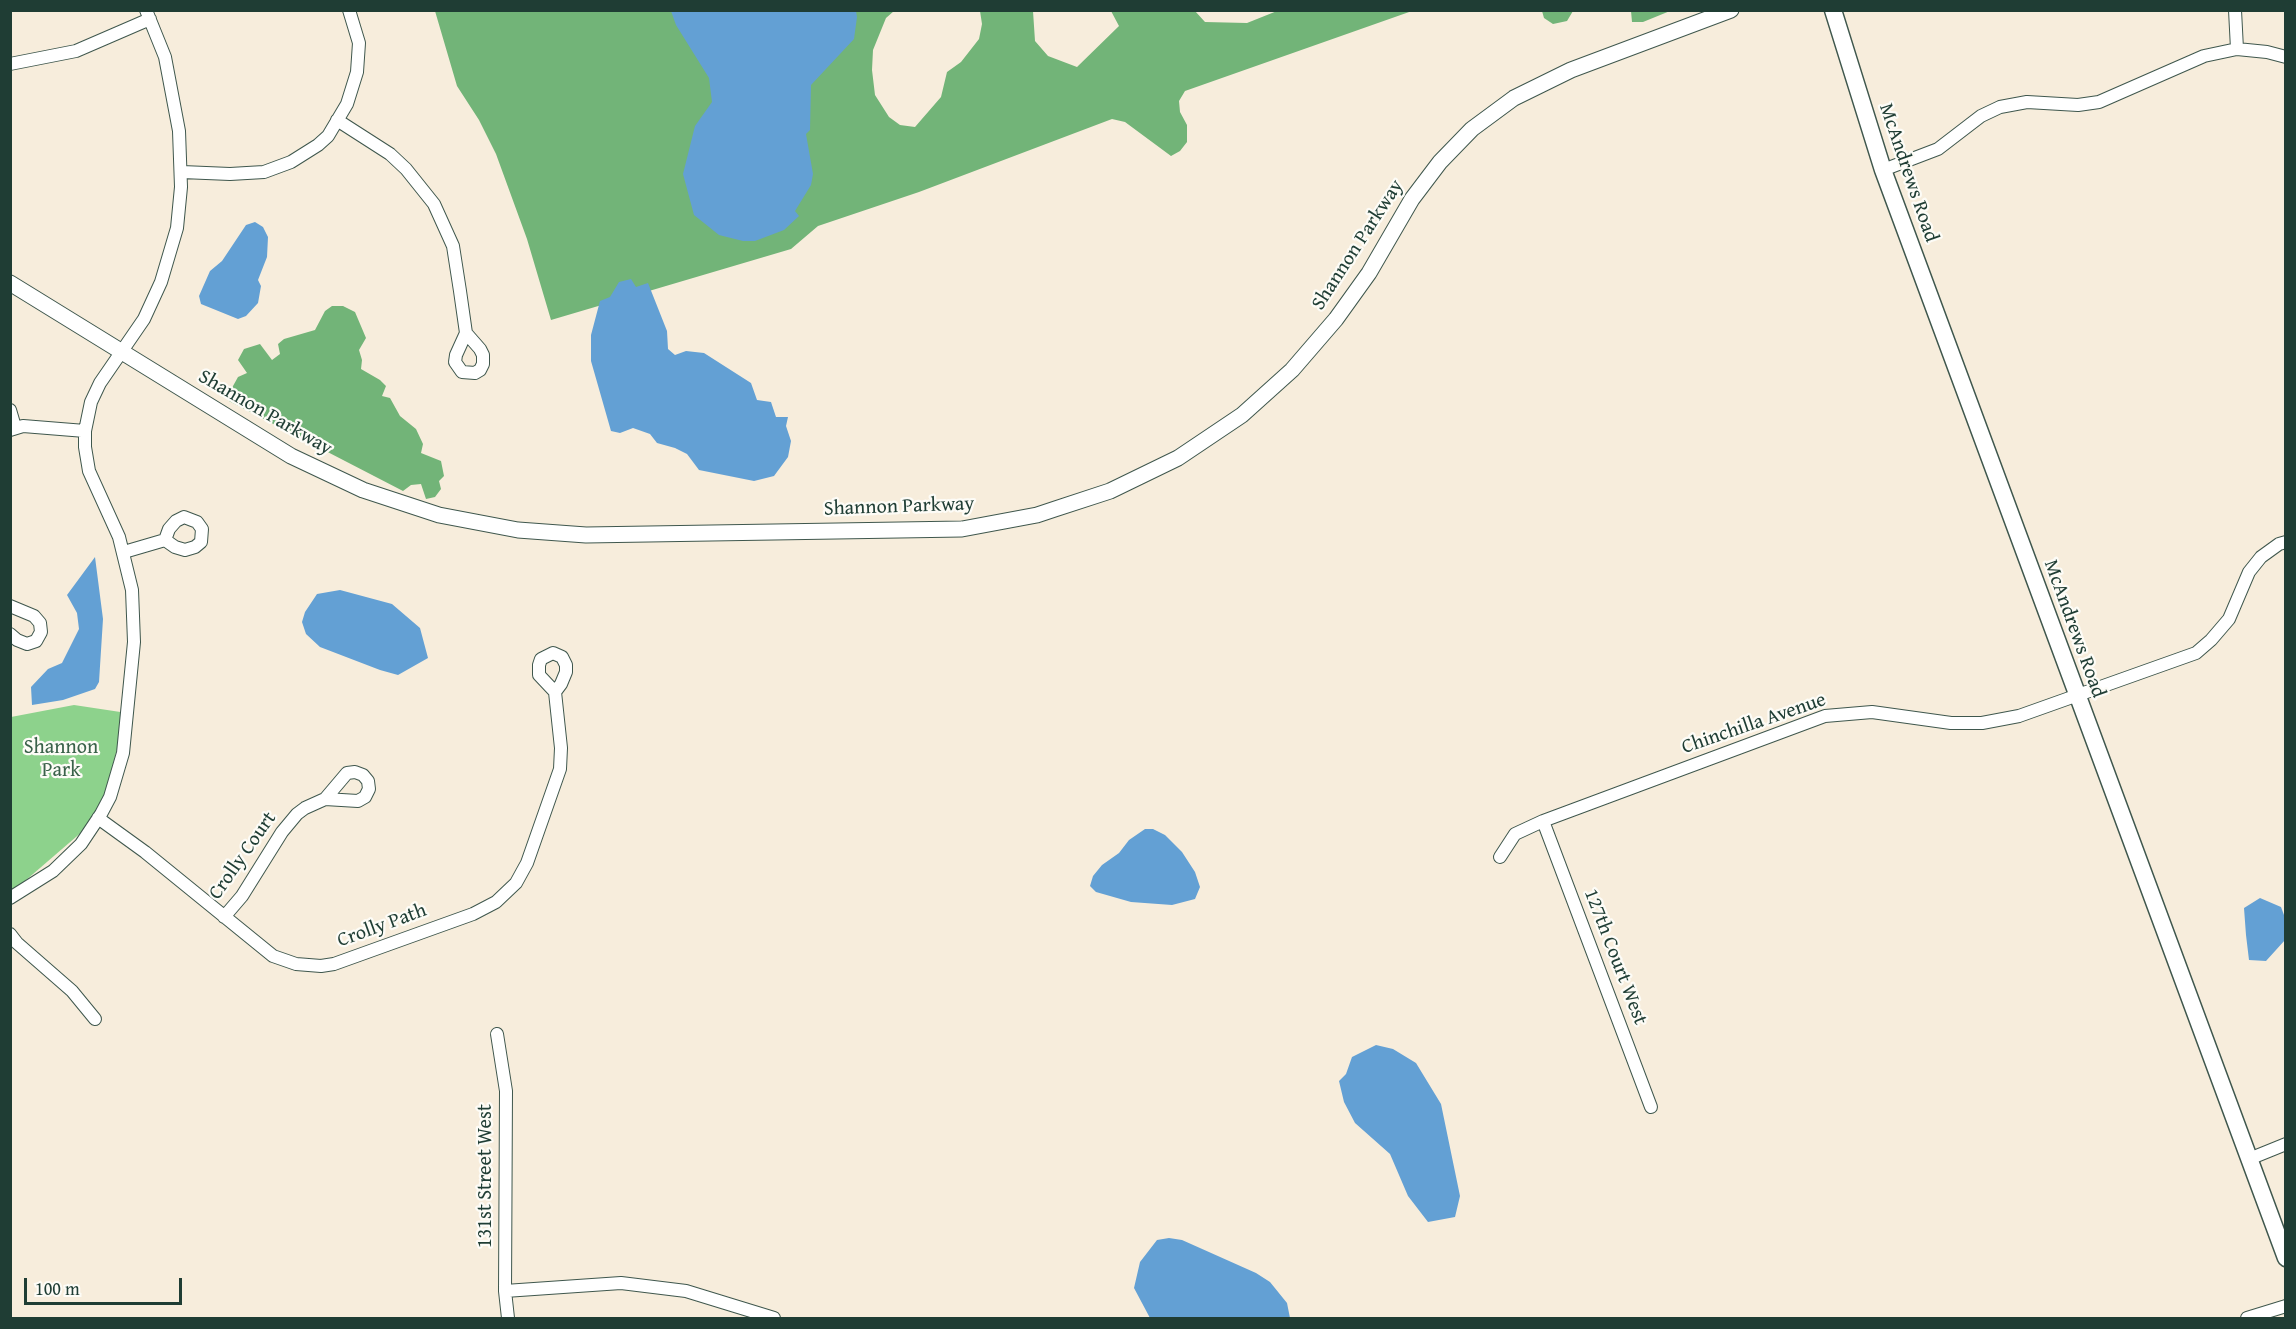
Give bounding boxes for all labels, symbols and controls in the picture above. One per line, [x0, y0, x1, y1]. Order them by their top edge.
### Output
street label: McAndrews Road [1873, 101, 1943, 245]
street label: Shannon Parkway [1307, 175, 1409, 315]
street label: Shannon Parkway [194, 365, 336, 461]
street label: Shannon Parkway [823, 492, 975, 522]
street label: McAndrews Road [2038, 557, 2110, 701]
street label: Chinchilla Avenue [1679, 688, 1829, 760]
park label: Shannon Park [24, 736, 98, 783]
street label: Crolly Court [204, 807, 282, 905]
street label: 127th Court West [1578, 886, 1652, 1028]
street label: Crolly Path [334, 899, 430, 953]
street label: 131st Street West [474, 1104, 498, 1248]
scale bar [27, 1266, 184, 1304]
text: 100 m [35, 1275, 80, 1302]

